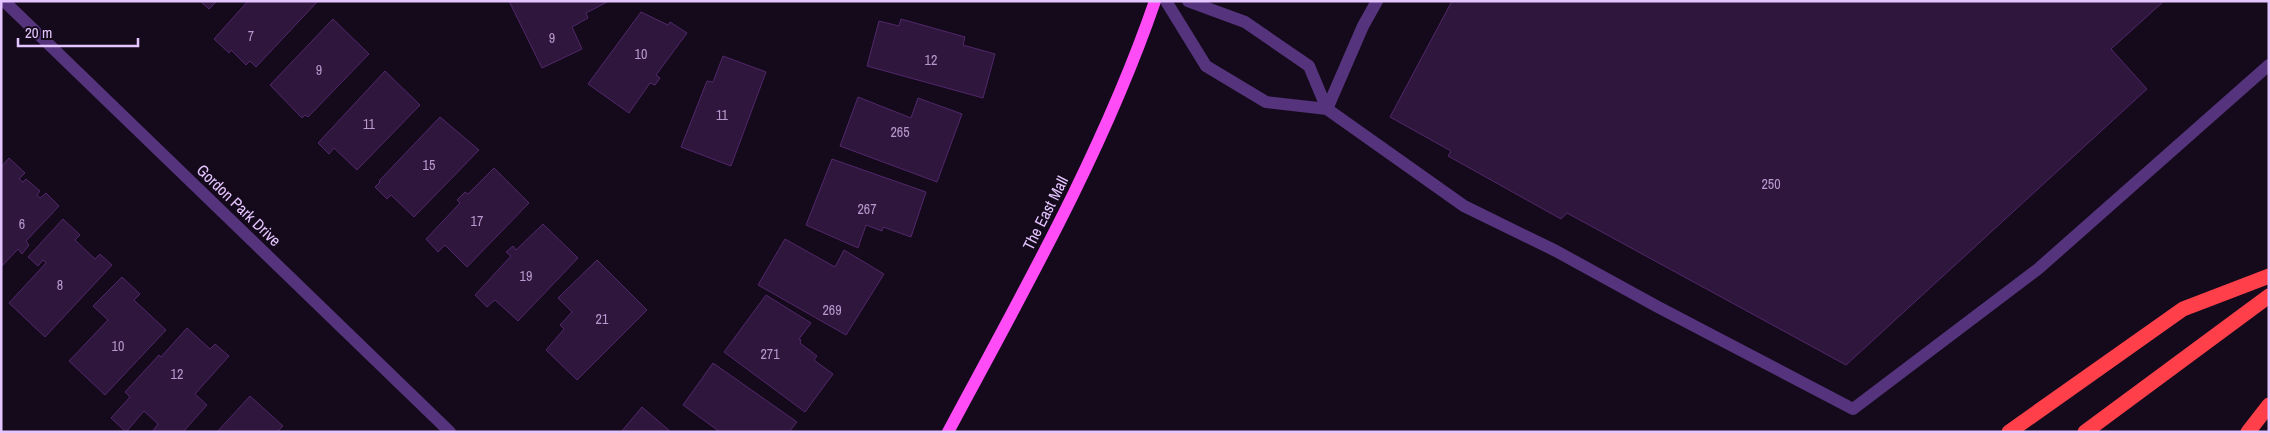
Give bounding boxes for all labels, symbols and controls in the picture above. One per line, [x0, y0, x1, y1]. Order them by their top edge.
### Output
scale bar [18, 15, 138, 47]
text: 20 m [25, 22, 52, 43]
house number: 7 [248, 27, 254, 45]
house number: 9 [549, 29, 555, 47]
house number: 10 [635, 45, 647, 63]
house number: 12 [925, 51, 937, 69]
house number: 9 [316, 61, 322, 79]
house number: 11 [716, 106, 729, 124]
house number: 11 [363, 115, 376, 133]
house number: 265 [890, 123, 910, 141]
house number: 15 [423, 156, 435, 174]
street label: Gordon Park Drive [192, 159, 286, 251]
street label: The East Mall [1017, 172, 1073, 254]
house number: 250 [1761, 175, 1781, 193]
house number: 267 [857, 200, 877, 218]
house number: 17 [471, 212, 483, 230]
house number: 6 [19, 215, 25, 233]
house number: 19 [520, 267, 532, 285]
house number: 8 [57, 276, 63, 294]
house number: 269 [822, 301, 842, 319]
house number: 21 [596, 310, 609, 328]
house number: 10 [112, 337, 124, 355]
house number: 271 [760, 345, 780, 363]
house number: 12 [171, 365, 183, 383]

